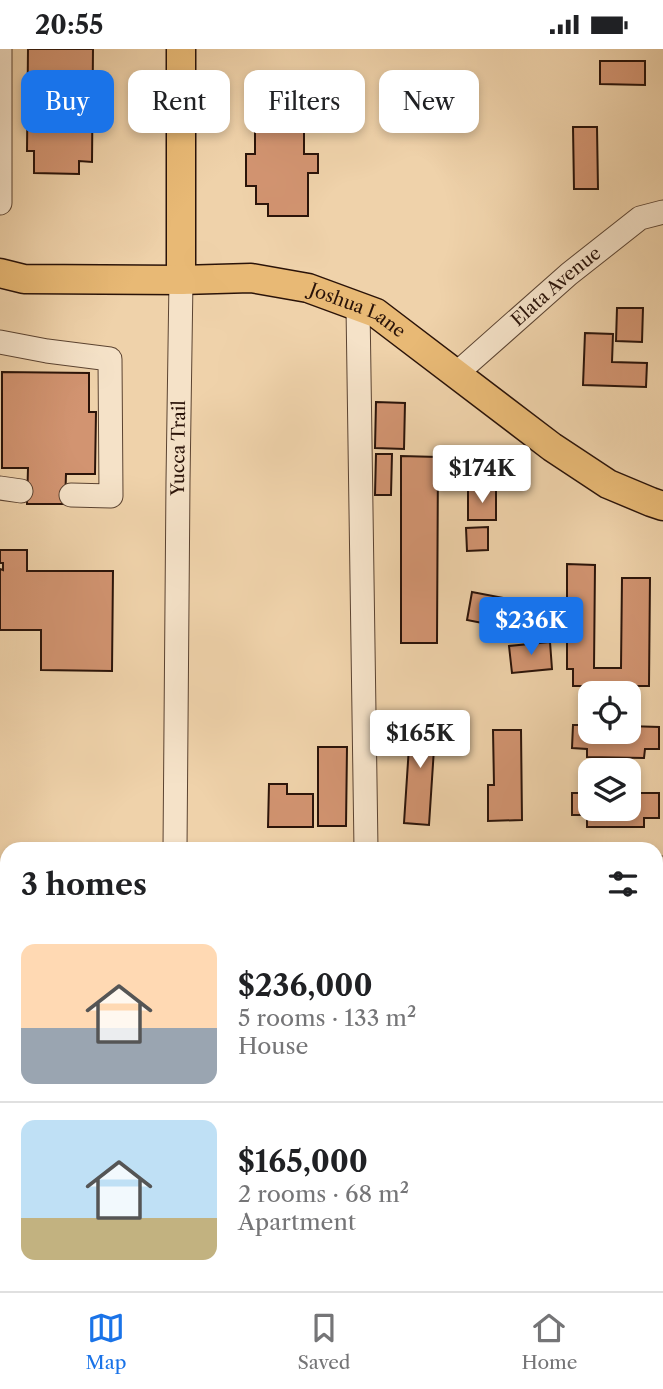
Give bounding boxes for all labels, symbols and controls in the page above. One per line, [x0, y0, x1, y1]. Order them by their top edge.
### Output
text: 20:55 [35, 9, 103, 41]
chip: Buy [21, 70, 114, 133]
chip: Rent [128, 70, 230, 133]
chip: Filters [244, 70, 365, 133]
chip: New [379, 70, 479, 133]
street label: Elata Avenue [507, 242, 605, 331]
street label: Joshua Lane [304, 277, 410, 342]
street label: Yucca Trail [167, 400, 190, 497]
pin: $174K [433, 445, 531, 505]
text: $174K [449, 454, 515, 482]
pin: $236K [482, 597, 580, 657]
text: $236K [495, 606, 567, 634]
map controls [578, 681, 641, 821]
button: locate [578, 681, 641, 744]
pin: $165K [371, 711, 469, 770]
text: $165K [386, 719, 454, 747]
button: layers [578, 758, 641, 821]
icon: filters [604, 865, 642, 903]
text: 3 homes [21, 866, 147, 903]
text: $236,000 [238, 967, 373, 1004]
icon: home [77, 972, 161, 1056]
text: 5 rooms · 133 m² [238, 1004, 416, 1032]
text: House [238, 1032, 308, 1060]
text: $165,000 [238, 1143, 368, 1180]
icon: home [77, 1148, 161, 1232]
text: 2 rooms · 68 m² [238, 1180, 409, 1208]
text: Apartment [238, 1208, 356, 1236]
tab: Map [86, 1309, 126, 1374]
tab: Saved [298, 1309, 350, 1374]
tab: Home [522, 1309, 577, 1374]

